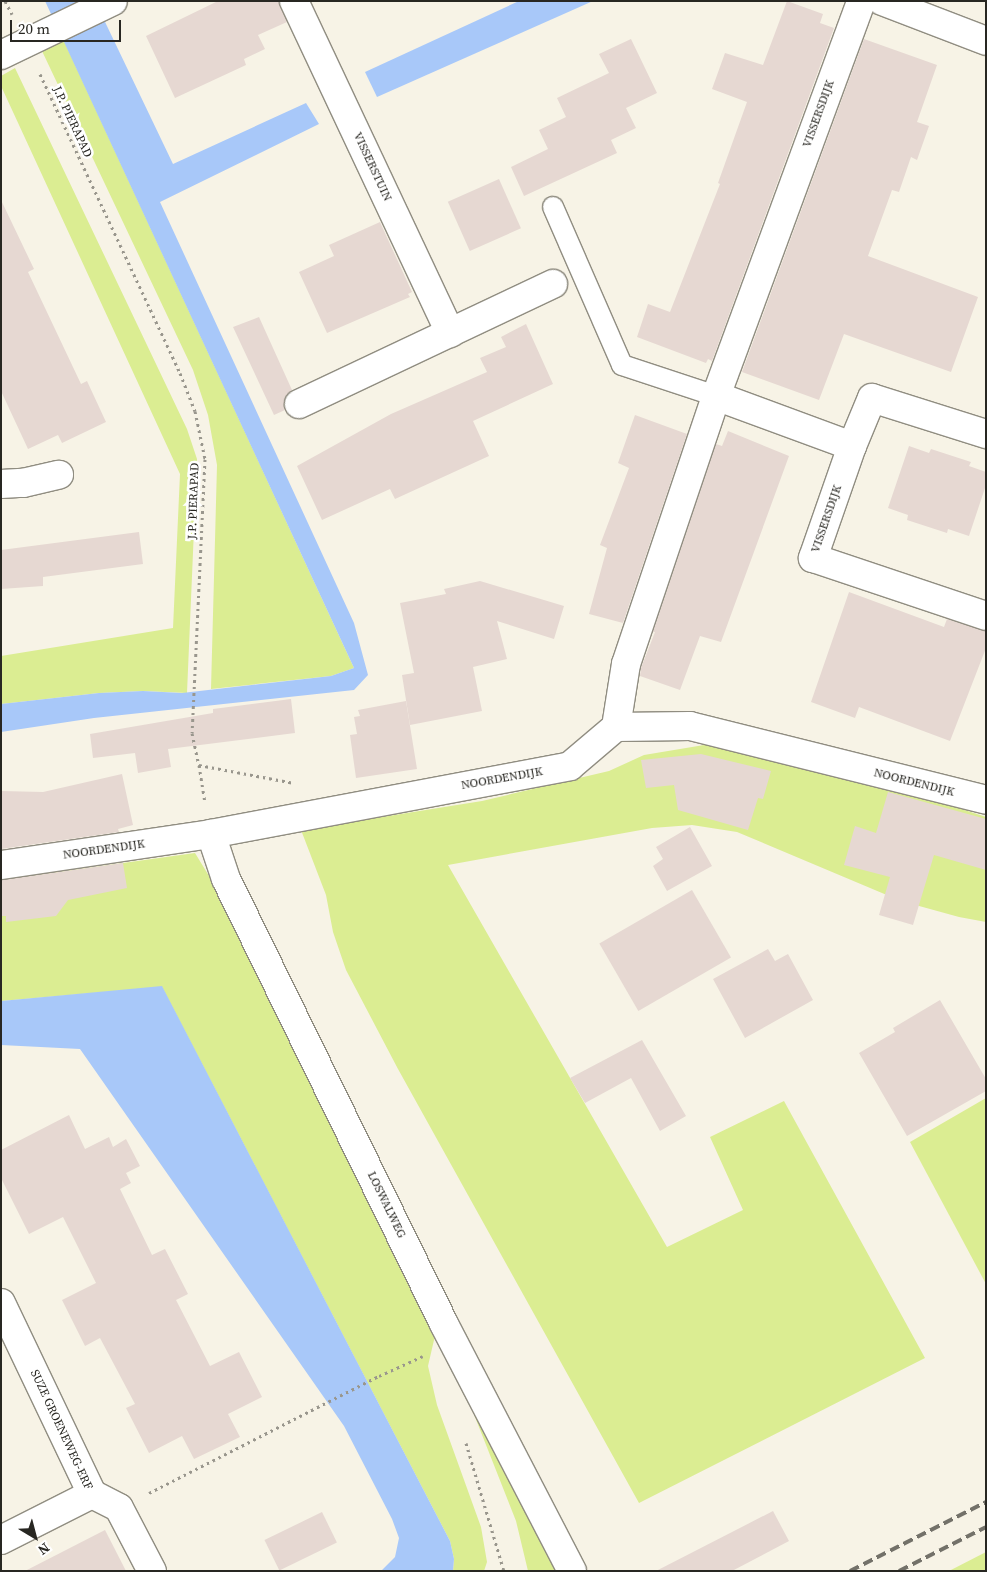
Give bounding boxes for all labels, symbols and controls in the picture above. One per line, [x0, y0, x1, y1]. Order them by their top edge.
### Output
scale bar [12, 10, 124, 42]
text: 20 m [18, 18, 50, 39]
street label: VISSERSDIJK [800, 78, 838, 150]
street label: J.P. PIERAPAD [49, 84, 95, 160]
street label: VISSERSTUIN [350, 130, 394, 204]
street label: J.P. PIERAPAD [185, 462, 203, 540]
street label: VISSERSDIJK [809, 483, 845, 555]
street label: NOORDENDIJK [460, 765, 544, 793]
street label: NOORDENDIJK [872, 766, 956, 800]
street label: NOORDENDIJK [62, 837, 146, 863]
street label: LOSWALWEG [364, 1169, 408, 1241]
street label: SUZE GROENEWEG-ERF [27, 1368, 95, 1492]
north arrow [10, 1512, 60, 1562]
text: N [34, 1538, 54, 1560]

